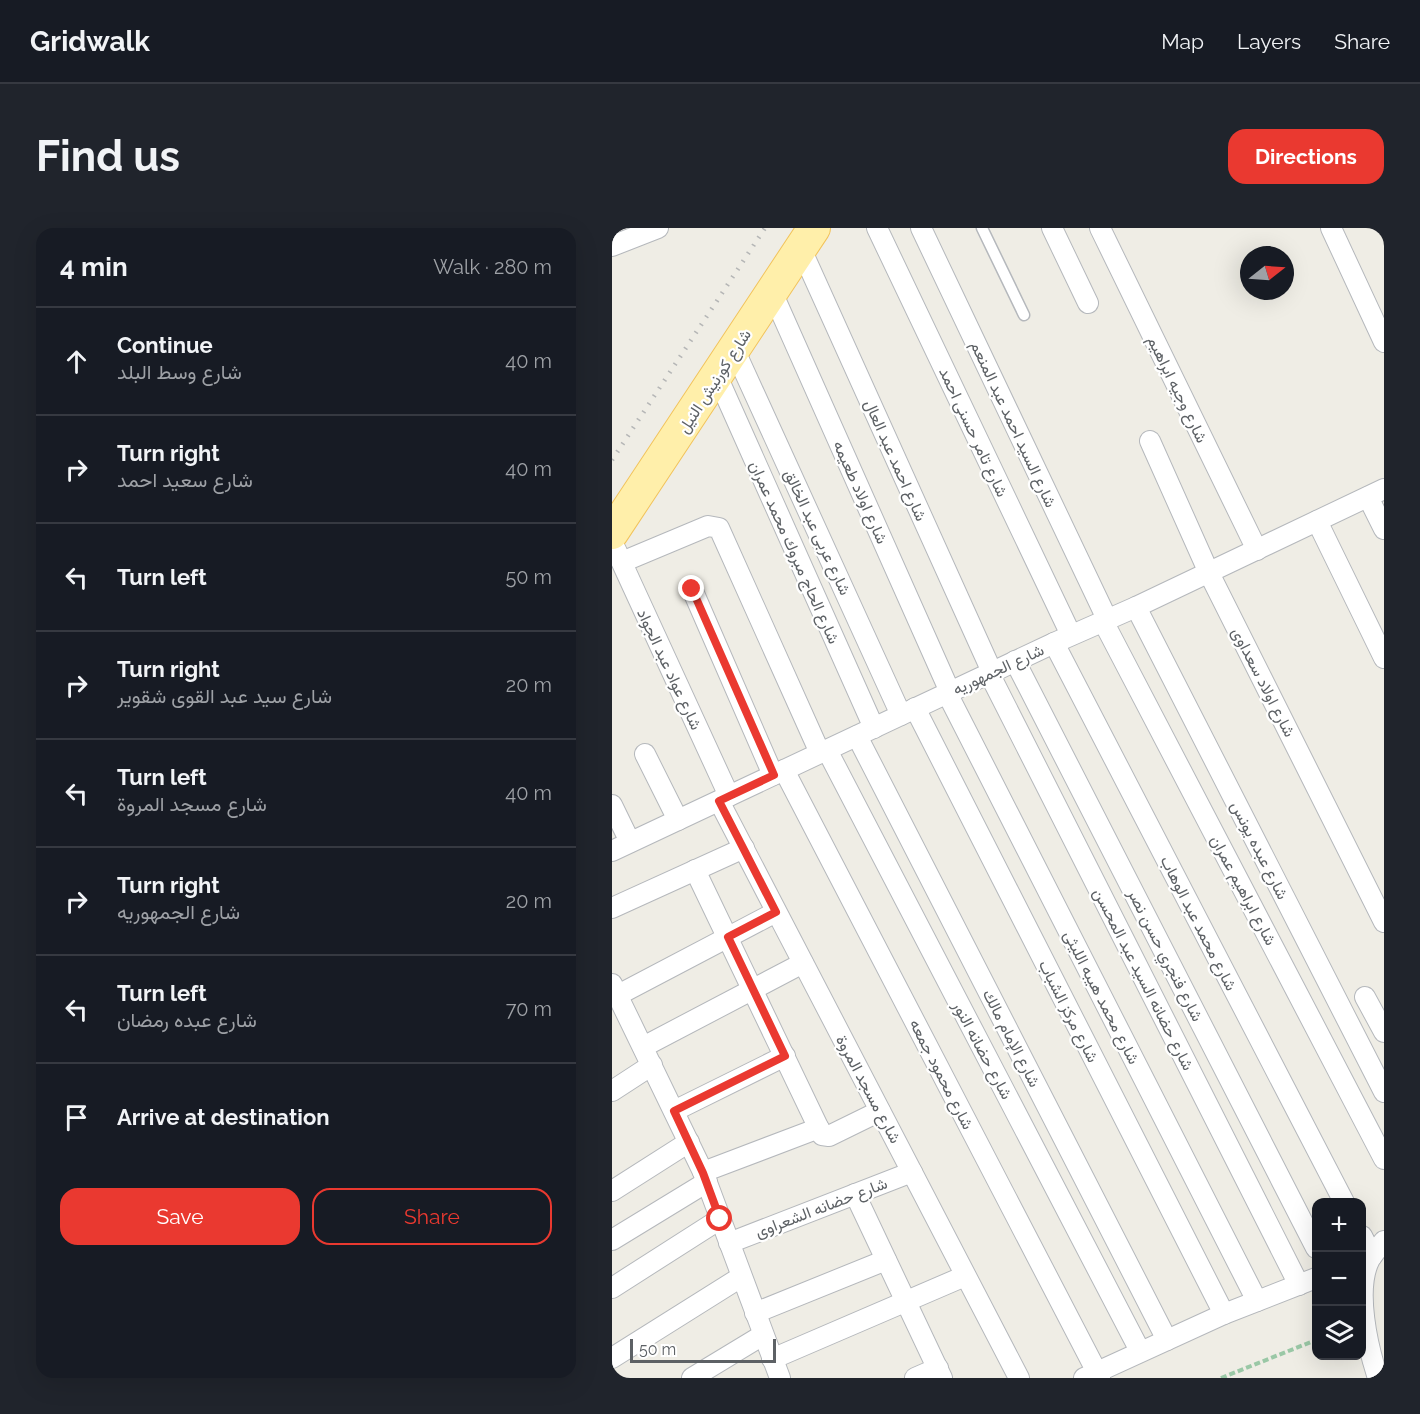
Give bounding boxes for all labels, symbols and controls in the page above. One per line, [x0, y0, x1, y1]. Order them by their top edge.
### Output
text: Gridwalk [30, 25, 150, 58]
text: Map [1161, 29, 1204, 54]
text: Layers [1237, 29, 1301, 54]
text: Share [1334, 29, 1390, 54]
button: Directions [1228, 129, 1384, 184]
text: Find us [36, 132, 180, 181]
north arrow [1240, 246, 1294, 300]
text: 4 min [60, 252, 128, 282]
text: Walk · 280 m [433, 255, 552, 279]
street label: شارع كورنيش النيل [674, 326, 757, 438]
text: Continue [117, 332, 213, 358]
street label: شارع وجيه ابراهيم [1142, 333, 1212, 447]
street label: شارع السيد احمد عبد المنعم [965, 338, 1060, 511]
icon: ahead [60, 345, 93, 378]
text: 40 m [505, 349, 552, 373]
text: شارع وسط البلد [117, 360, 242, 384]
street label: شارع تامر حسنى احمد [933, 364, 1012, 501]
street label: شارع احمد عبد العال [858, 397, 931, 525]
street label: شارع اولاد طعيمه [828, 438, 892, 547]
text: Turn right [117, 440, 220, 466]
icon: right [60, 453, 93, 486]
text: 40 m [505, 457, 552, 481]
street label: شارع الحاج مبروك محمد عمران [744, 458, 844, 647]
street label: شارع عربى عبد الخالق [778, 466, 855, 599]
text: شارع سعيد احمد [117, 468, 253, 492]
icon: left [60, 561, 93, 594]
text: Turn left [117, 564, 207, 590]
text: 50 m [505, 565, 552, 589]
route end [678, 575, 704, 601]
street label: شارع عواد عبد الجواد [631, 606, 706, 734]
street label: شارع اولاد سعداوى [1226, 624, 1299, 741]
street label: شارع الجمهوريه [950, 640, 1048, 701]
text: Turn right [117, 656, 220, 682]
icon: right [60, 669, 93, 702]
text: 20 m [506, 673, 552, 697]
text: شارع سيد عبد القوى شقوير [117, 684, 332, 708]
text: Turn left [117, 764, 207, 790]
icon: left [60, 777, 93, 810]
text: 40 m [505, 781, 552, 805]
text: شارع مسجد المروة [117, 792, 267, 816]
street label: شارع عبده يونس [1225, 798, 1292, 903]
street label: شارع ابراهيم عمران [1205, 832, 1281, 949]
street label: شارع محمد عبد الوهاب [1155, 853, 1241, 995]
text: Turn right [117, 872, 220, 898]
icon: right [60, 885, 93, 918]
street label: شارع حضانه السيد عبد المحسن [1087, 885, 1198, 1074]
street label: شارع فنجري حسن نصر [1120, 885, 1207, 1026]
text: 20 m [506, 889, 552, 913]
text: شارع الجمهوريه [117, 900, 240, 924]
street label: شارع محمد هيبه الليثى [1058, 927, 1144, 1068]
street label: شارع مركز الشباب [1033, 957, 1103, 1067]
text: Turn left [117, 980, 207, 1006]
street label: شارع الإمام مالك [977, 986, 1044, 1091]
icon: left [60, 993, 93, 1026]
text: 70 m [506, 997, 552, 1021]
street label: شارع حضانه النور [947, 997, 1016, 1103]
text: شارع عبده رمضان [117, 1008, 257, 1032]
street label: شارع محمود جمعه [904, 1016, 978, 1133]
street label: شارع مسجد المروة [830, 1032, 905, 1148]
icon: arrive [60, 1101, 93, 1134]
text: Arrive at destination [117, 1104, 330, 1130]
street label: شارع حضانه الشعراوى [752, 1174, 891, 1243]
button: Save [60, 1188, 300, 1245]
button: Share [312, 1188, 552, 1245]
map controls [1312, 1198, 1366, 1360]
button: + [1312, 1198, 1366, 1252]
route start [706, 1205, 732, 1231]
button: − [1312, 1252, 1366, 1306]
button: layers [1312, 1306, 1366, 1360]
scale bar [630, 1336, 776, 1364]
text: 50 m [639, 1340, 676, 1359]

